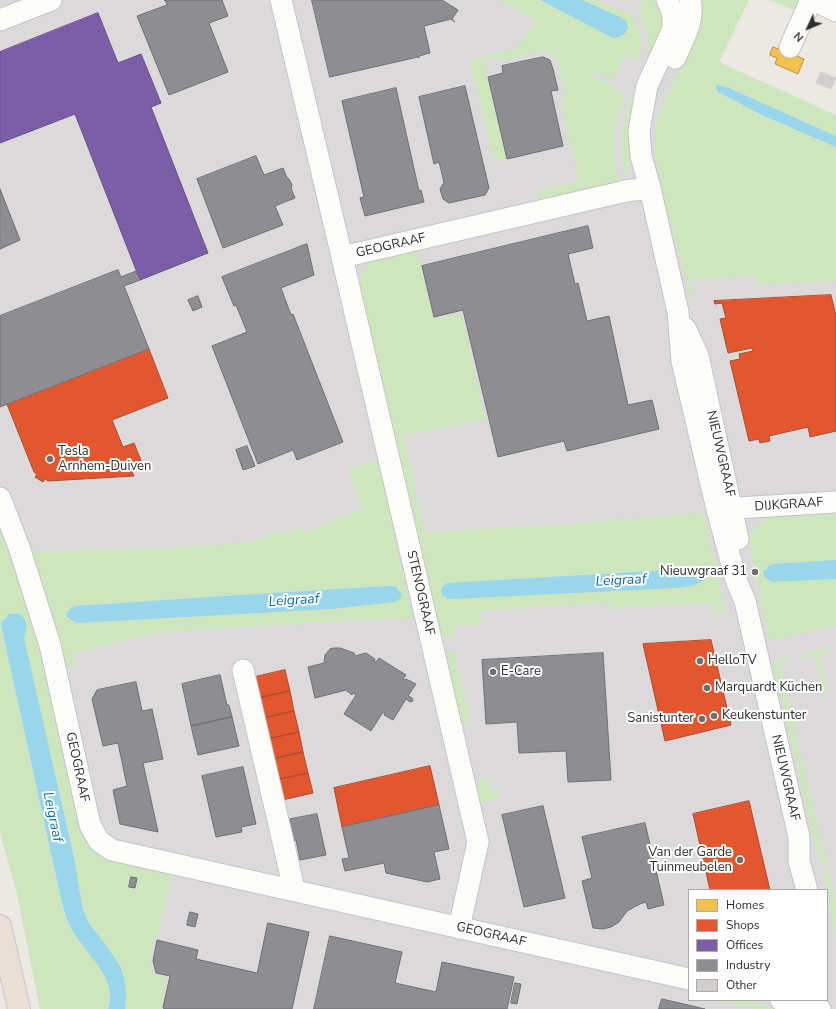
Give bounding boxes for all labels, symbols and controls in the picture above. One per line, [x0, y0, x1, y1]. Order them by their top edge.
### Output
north arrow [788, 8, 828, 48]
text: N [791, 29, 807, 45]
street label: GEOGRAAF [355, 230, 427, 262]
street label: NIEUWGRAAF [702, 409, 738, 499]
place label: Tesla Arnhem-Duiven [58, 444, 151, 475]
marker: Tesla Arnhem-Duiven [45, 454, 55, 464]
street label: DIJKGRAAF [754, 495, 824, 515]
street label: STENOGRAAF [403, 549, 437, 637]
place label: Nieuwgraaf 31 [660, 564, 747, 580]
marker: Nieuwgraaf 31 [750, 567, 760, 577]
water label: Leigraaf [595, 571, 647, 591]
water label: Leigraaf [268, 591, 320, 611]
place label: HelloTV [708, 653, 757, 669]
marker: HelloTV [695, 656, 705, 666]
place label: E-Care [501, 664, 541, 680]
marker: E-Care [488, 667, 498, 677]
place label: Marquardt Küchen [715, 680, 822, 696]
marker: Marquardt Küchen [702, 683, 712, 693]
place label: Keukenstunter [722, 708, 806, 724]
place label: Sanistunter [627, 711, 694, 727]
marker: Keukenstunter [709, 711, 719, 721]
marker: Sanistunter [697, 714, 707, 724]
street label: GEOGRAAF [62, 731, 92, 803]
street label: NIEUWGRAAF [767, 733, 803, 823]
water label: Leigraaf [38, 790, 66, 844]
place label: Van der Garde Tuinmeubelen [648, 845, 732, 876]
marker: Van der Garde Tuinmeubelen [735, 855, 745, 865]
legend [688, 889, 828, 1001]
text: Homes [726, 897, 764, 913]
text: Shops [726, 917, 760, 933]
street label: GEOGRAAF [455, 919, 527, 951]
text: Offices [726, 937, 763, 953]
text: Industry [726, 957, 770, 973]
text: Other [726, 977, 757, 993]

